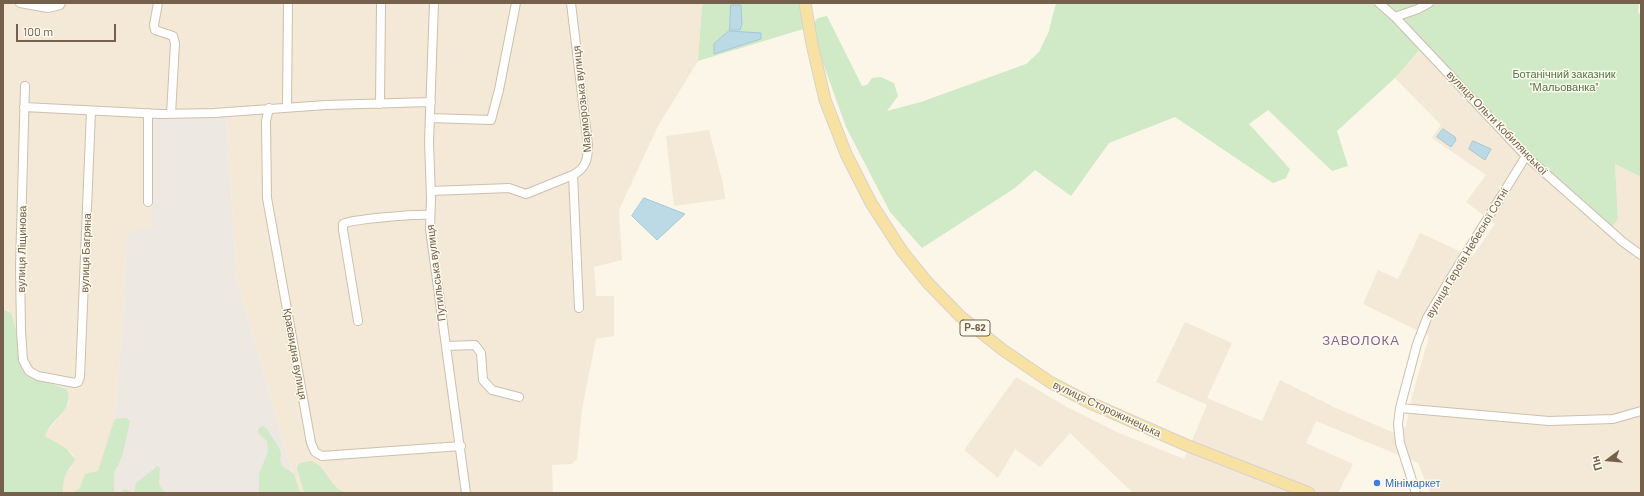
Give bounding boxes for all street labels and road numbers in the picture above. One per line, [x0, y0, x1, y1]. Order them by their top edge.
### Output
street label: Марморозька вулиця [570, 45, 594, 153]
street label: вулиця Ольги Кобилянської [1444, 68, 1550, 178]
street label: вулиця Героїв Небесної Сотні [1423, 186, 1511, 320]
street label: вулиця Ліщинова [15, 206, 29, 292]
street label: вулиця Багряна [78, 213, 94, 293]
street label: Путильська вулиця [424, 224, 448, 322]
street label: Краєвидна вулиця [280, 307, 310, 401]
road number: Р-62 [960, 320, 990, 336]
street label: вулиця Сторожинецька [1051, 378, 1163, 440]

